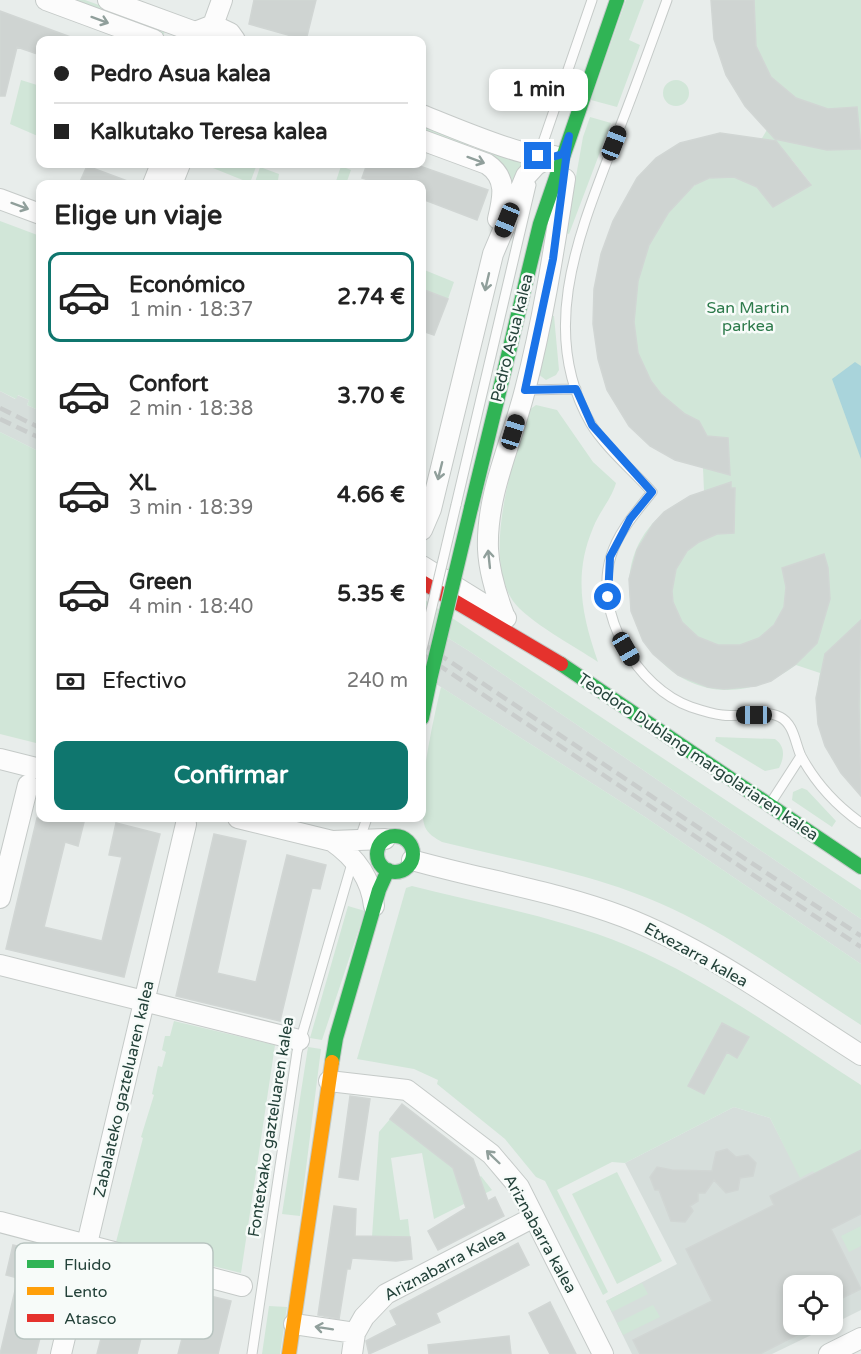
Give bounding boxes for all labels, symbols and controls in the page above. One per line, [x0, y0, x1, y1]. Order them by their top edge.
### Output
one-way arrow [90, 15, 109, 26]
text: Pedro Asua kalea [90, 61, 271, 87]
callout: 1 min [488, 69, 588, 111]
text: 1 min [512, 78, 565, 102]
text: Kalkutako Teresa kalea [90, 119, 328, 145]
car [599, 123, 629, 163]
route end [524, 142, 551, 169]
one-way arrow [467, 155, 485, 166]
text: Elige un viaje [54, 199, 222, 232]
car [492, 200, 522, 240]
one-way arrow [10, 202, 29, 213]
icon: car [57, 270, 111, 324]
text: Económico [129, 272, 245, 298]
one-way arrow [480, 272, 492, 291]
street label: Pedro Asua kalea [486, 272, 538, 404]
text: 2.74 € [337, 284, 405, 310]
text: 1 min · 18:37 [129, 298, 253, 322]
park label: San Martin parkea [706, 298, 790, 336]
icon: car [57, 369, 111, 423]
text: Confort [129, 371, 208, 397]
text: 3.70 € [337, 383, 405, 409]
text: 2 min · 18:38 [129, 397, 253, 421]
car [499, 412, 527, 452]
one-way arrow [434, 461, 446, 480]
icon: car [57, 468, 111, 522]
text: XL [129, 470, 156, 496]
text: 4.66 € [337, 482, 405, 508]
text: 3 min · 18:39 [129, 496, 253, 520]
one-way arrow [483, 550, 494, 569]
icon: car [57, 567, 111, 621]
text: Green [129, 569, 192, 595]
text: 5.35 € [337, 581, 405, 607]
route start [594, 583, 621, 610]
text: 4 min · 18:40 [129, 595, 253, 619]
car [609, 629, 643, 669]
icon: cash [54, 665, 87, 698]
text: Efectivo [102, 668, 187, 694]
text: 240 m [347, 669, 408, 693]
street label: Teodoro Dublang margolariaren kalea [574, 669, 822, 845]
car [736, 706, 772, 724]
button: Confirmar [54, 741, 408, 810]
street label: Etxezarra kalea [641, 918, 751, 992]
street label: Zabalateko gazteluaren kalea [89, 979, 159, 1199]
street label: Fontetxako gazteluaren kalea [244, 1015, 298, 1239]
one-way arrow [486, 1150, 501, 1164]
street label: Ariznabarra kalea [499, 1171, 581, 1297]
street label: Ariznabarra Kalea [381, 1225, 509, 1305]
legend [15, 1243, 213, 1339]
text: Fluido [64, 1255, 111, 1275]
map controls [783, 1275, 843, 1335]
button: locate [783, 1275, 843, 1335]
text: Lento [64, 1282, 108, 1302]
text: Atasco [64, 1309, 117, 1329]
one-way arrow [315, 1322, 335, 1333]

